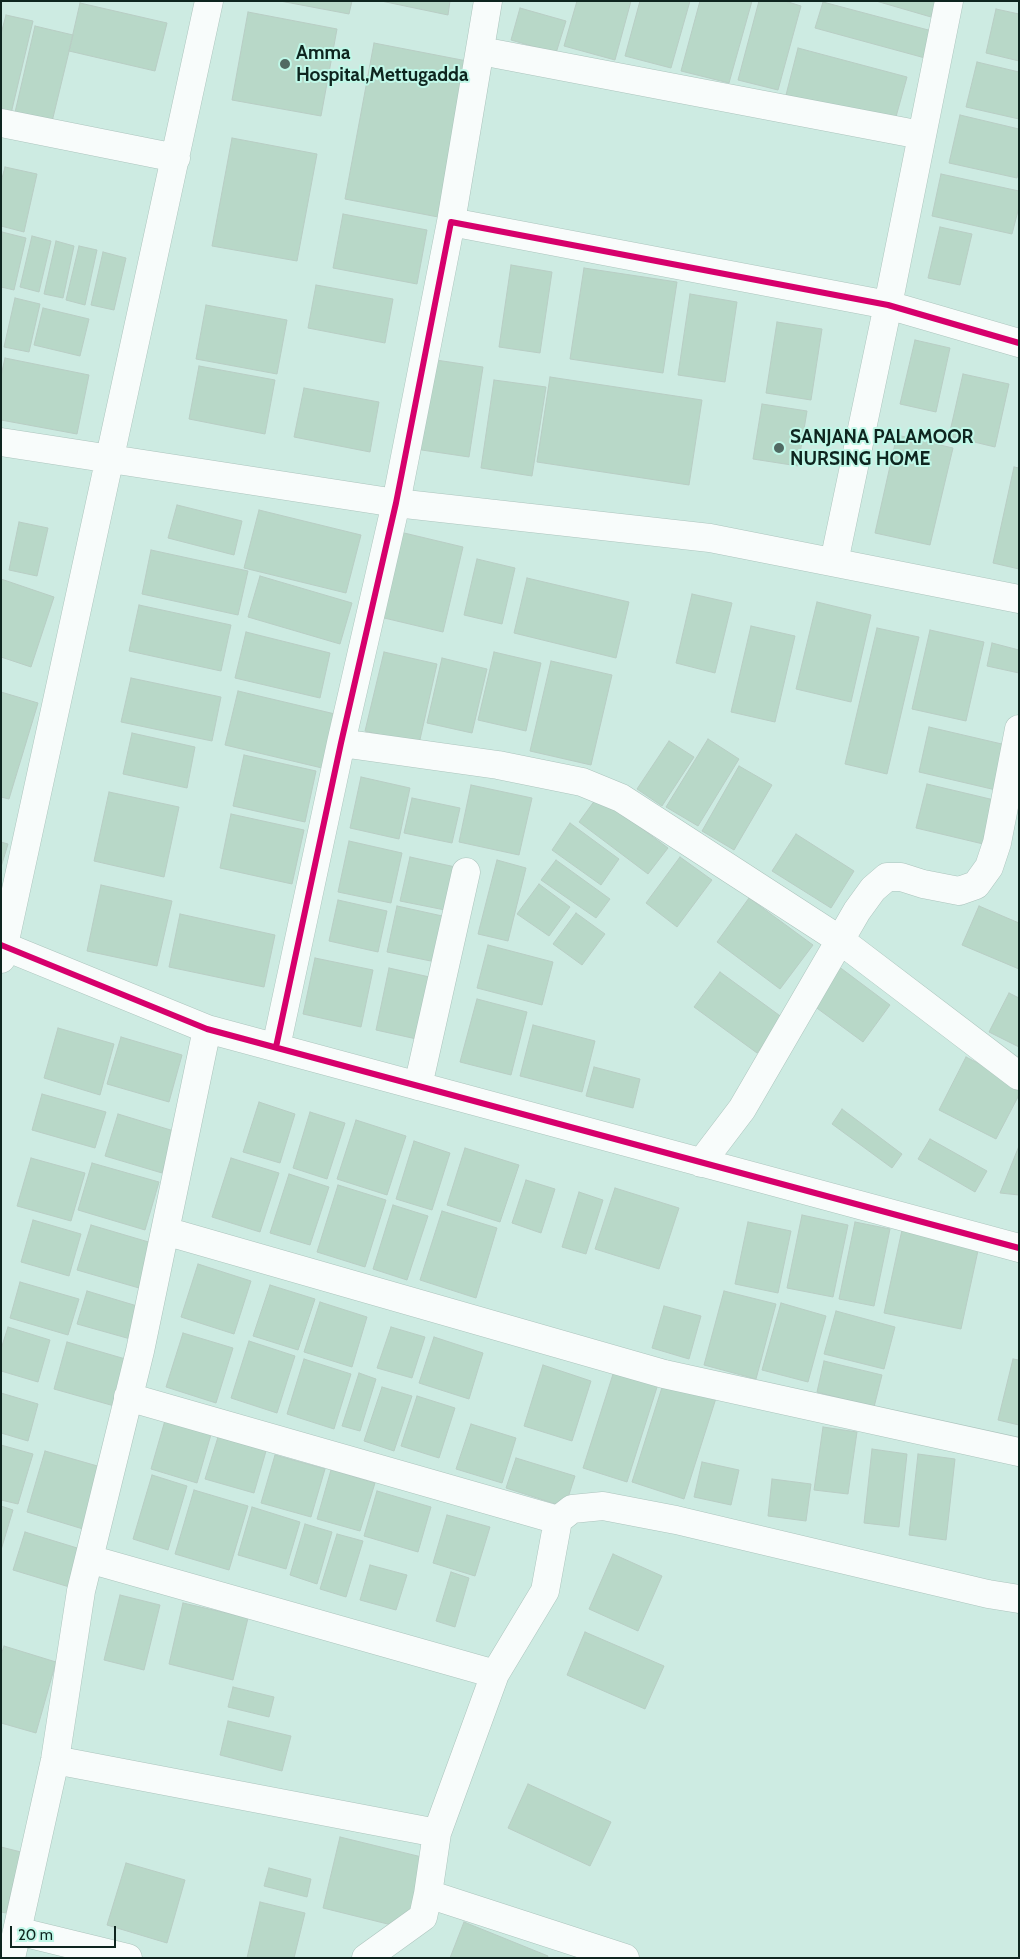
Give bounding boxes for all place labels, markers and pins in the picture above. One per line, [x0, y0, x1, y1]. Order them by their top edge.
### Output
place label: Amma Hospital,Mettugadda [296, 42, 468, 86]
marker: Amma Hospital,Mettugadda [278, 57, 292, 71]
place label: SANJANA PALAMOOR NURSING HOME [790, 426, 973, 470]
marker: SANJANA PALAMOOR NURSING HOME [772, 441, 786, 455]

